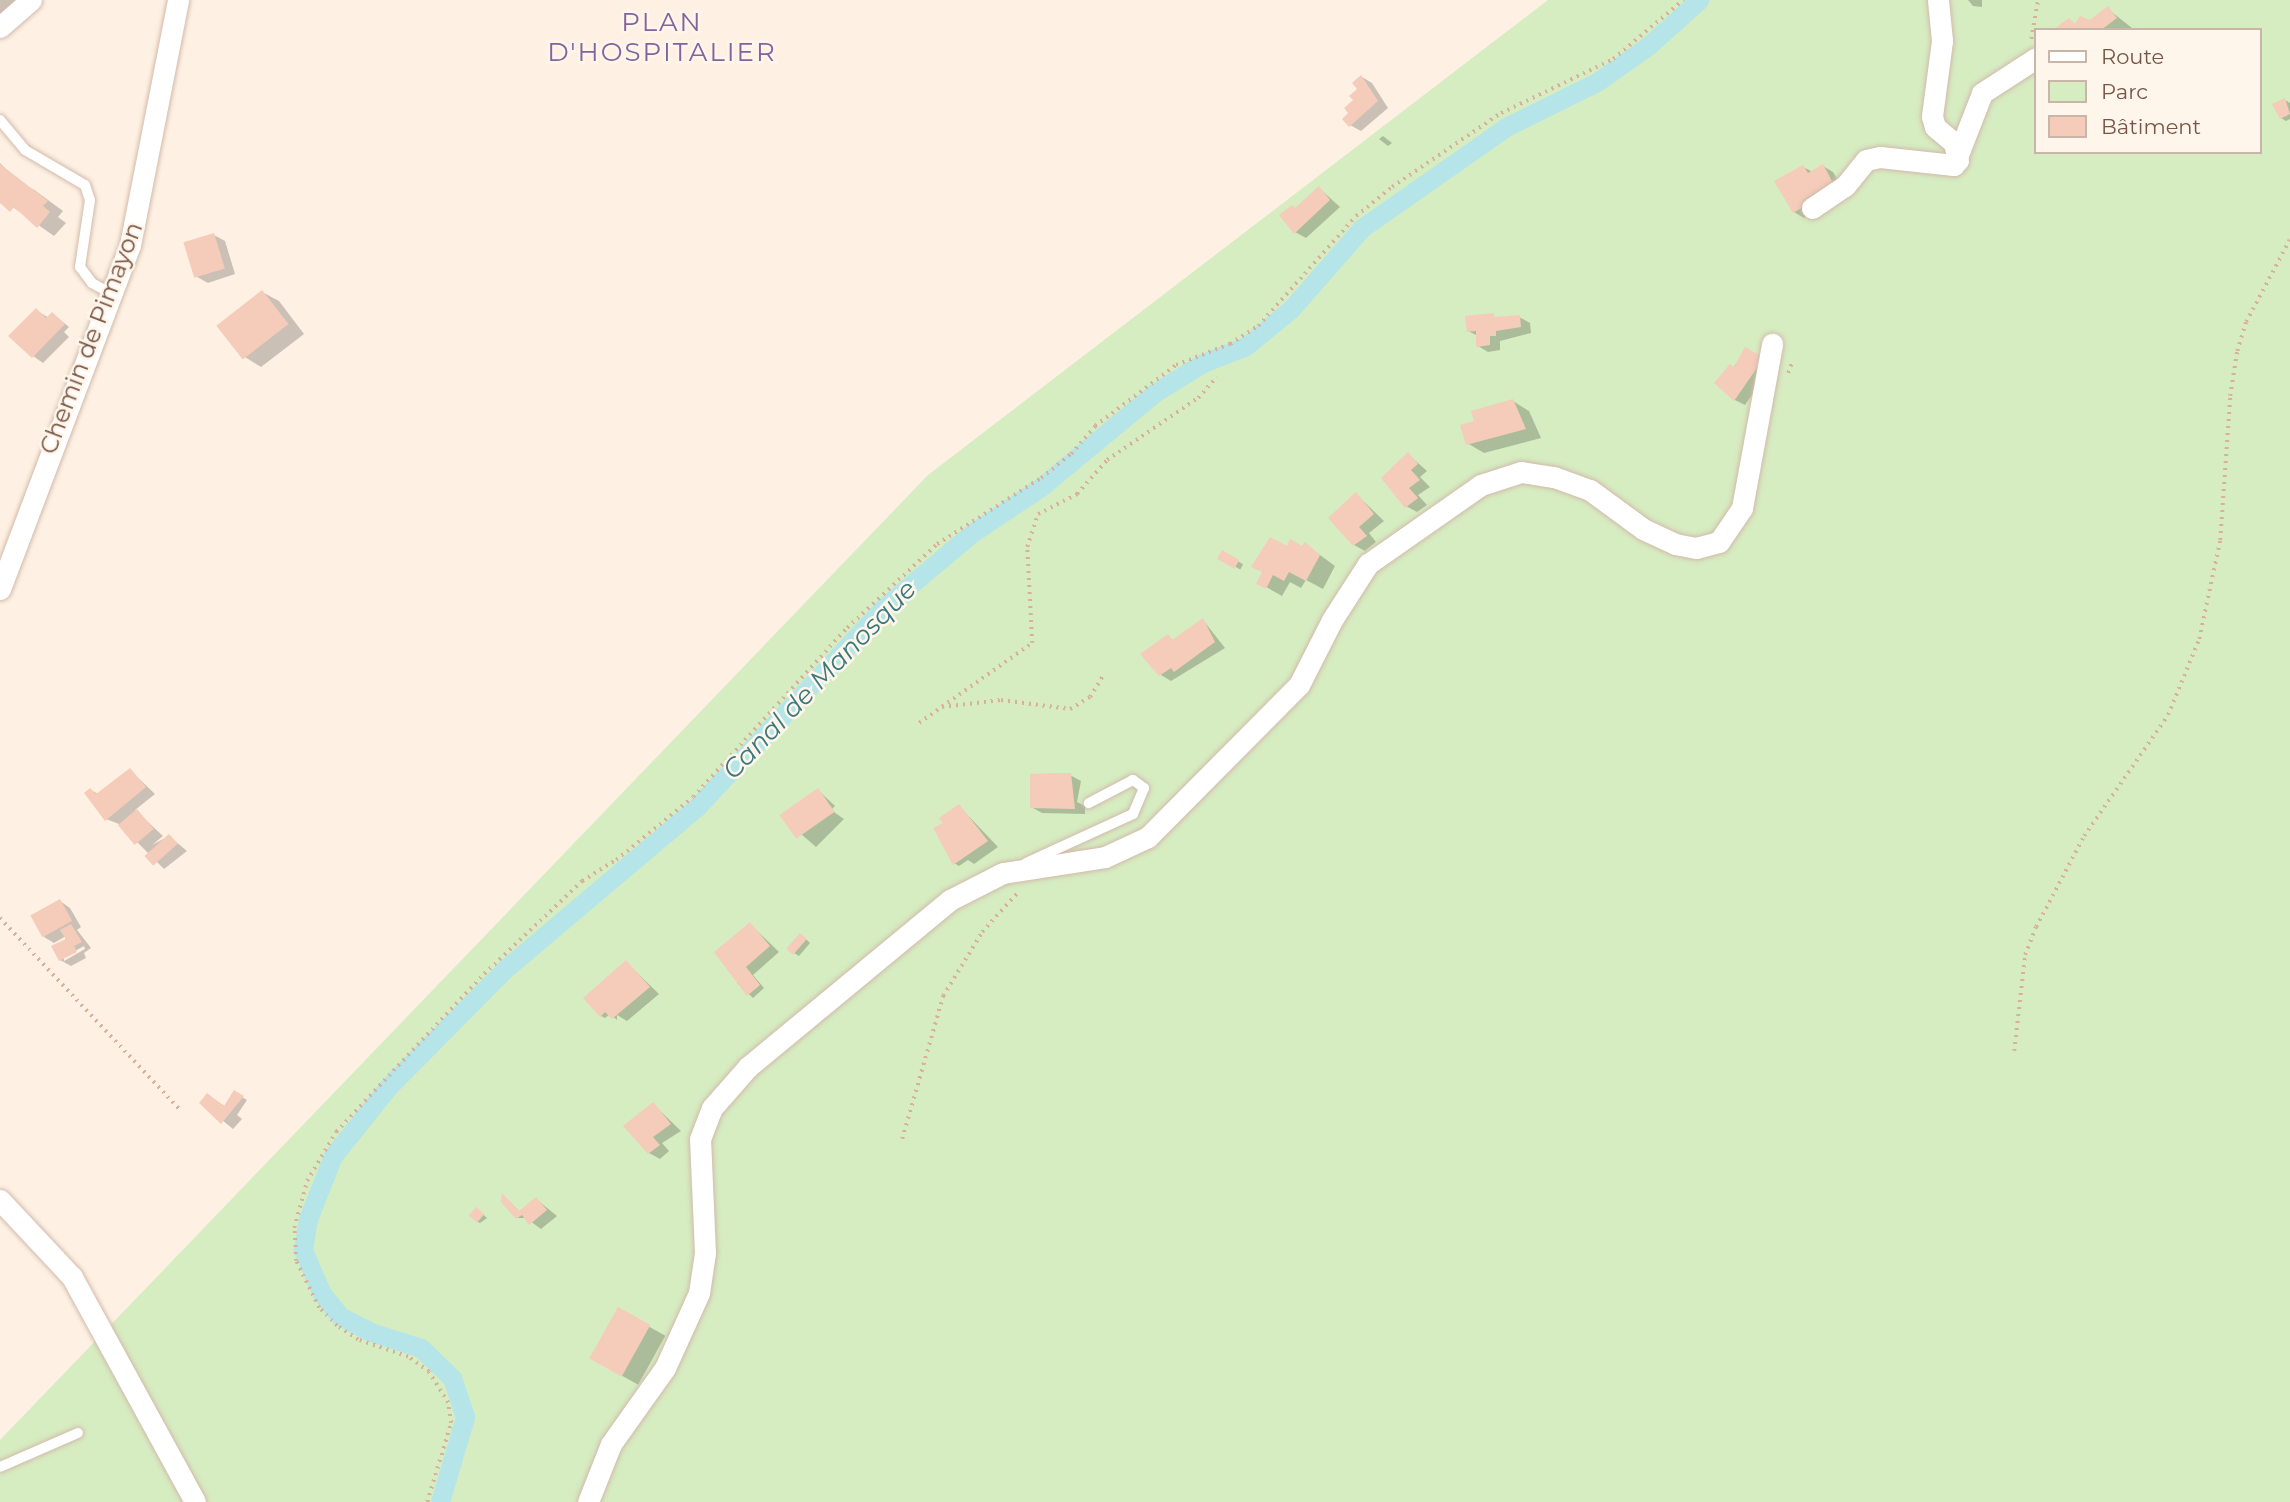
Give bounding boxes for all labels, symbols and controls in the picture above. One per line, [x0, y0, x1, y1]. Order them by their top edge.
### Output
district label: PLAN D'HOSPITALIER [549, 7, 775, 68]
legend [2035, 28, 2262, 154]
text: Route [2101, 44, 2164, 69]
text: Parc [2101, 79, 2148, 104]
text: Bâtiment [2101, 114, 2201, 139]
street label: Chemin de Pimayon [33, 218, 149, 458]
water label: Canal de Manosque [717, 574, 923, 786]

